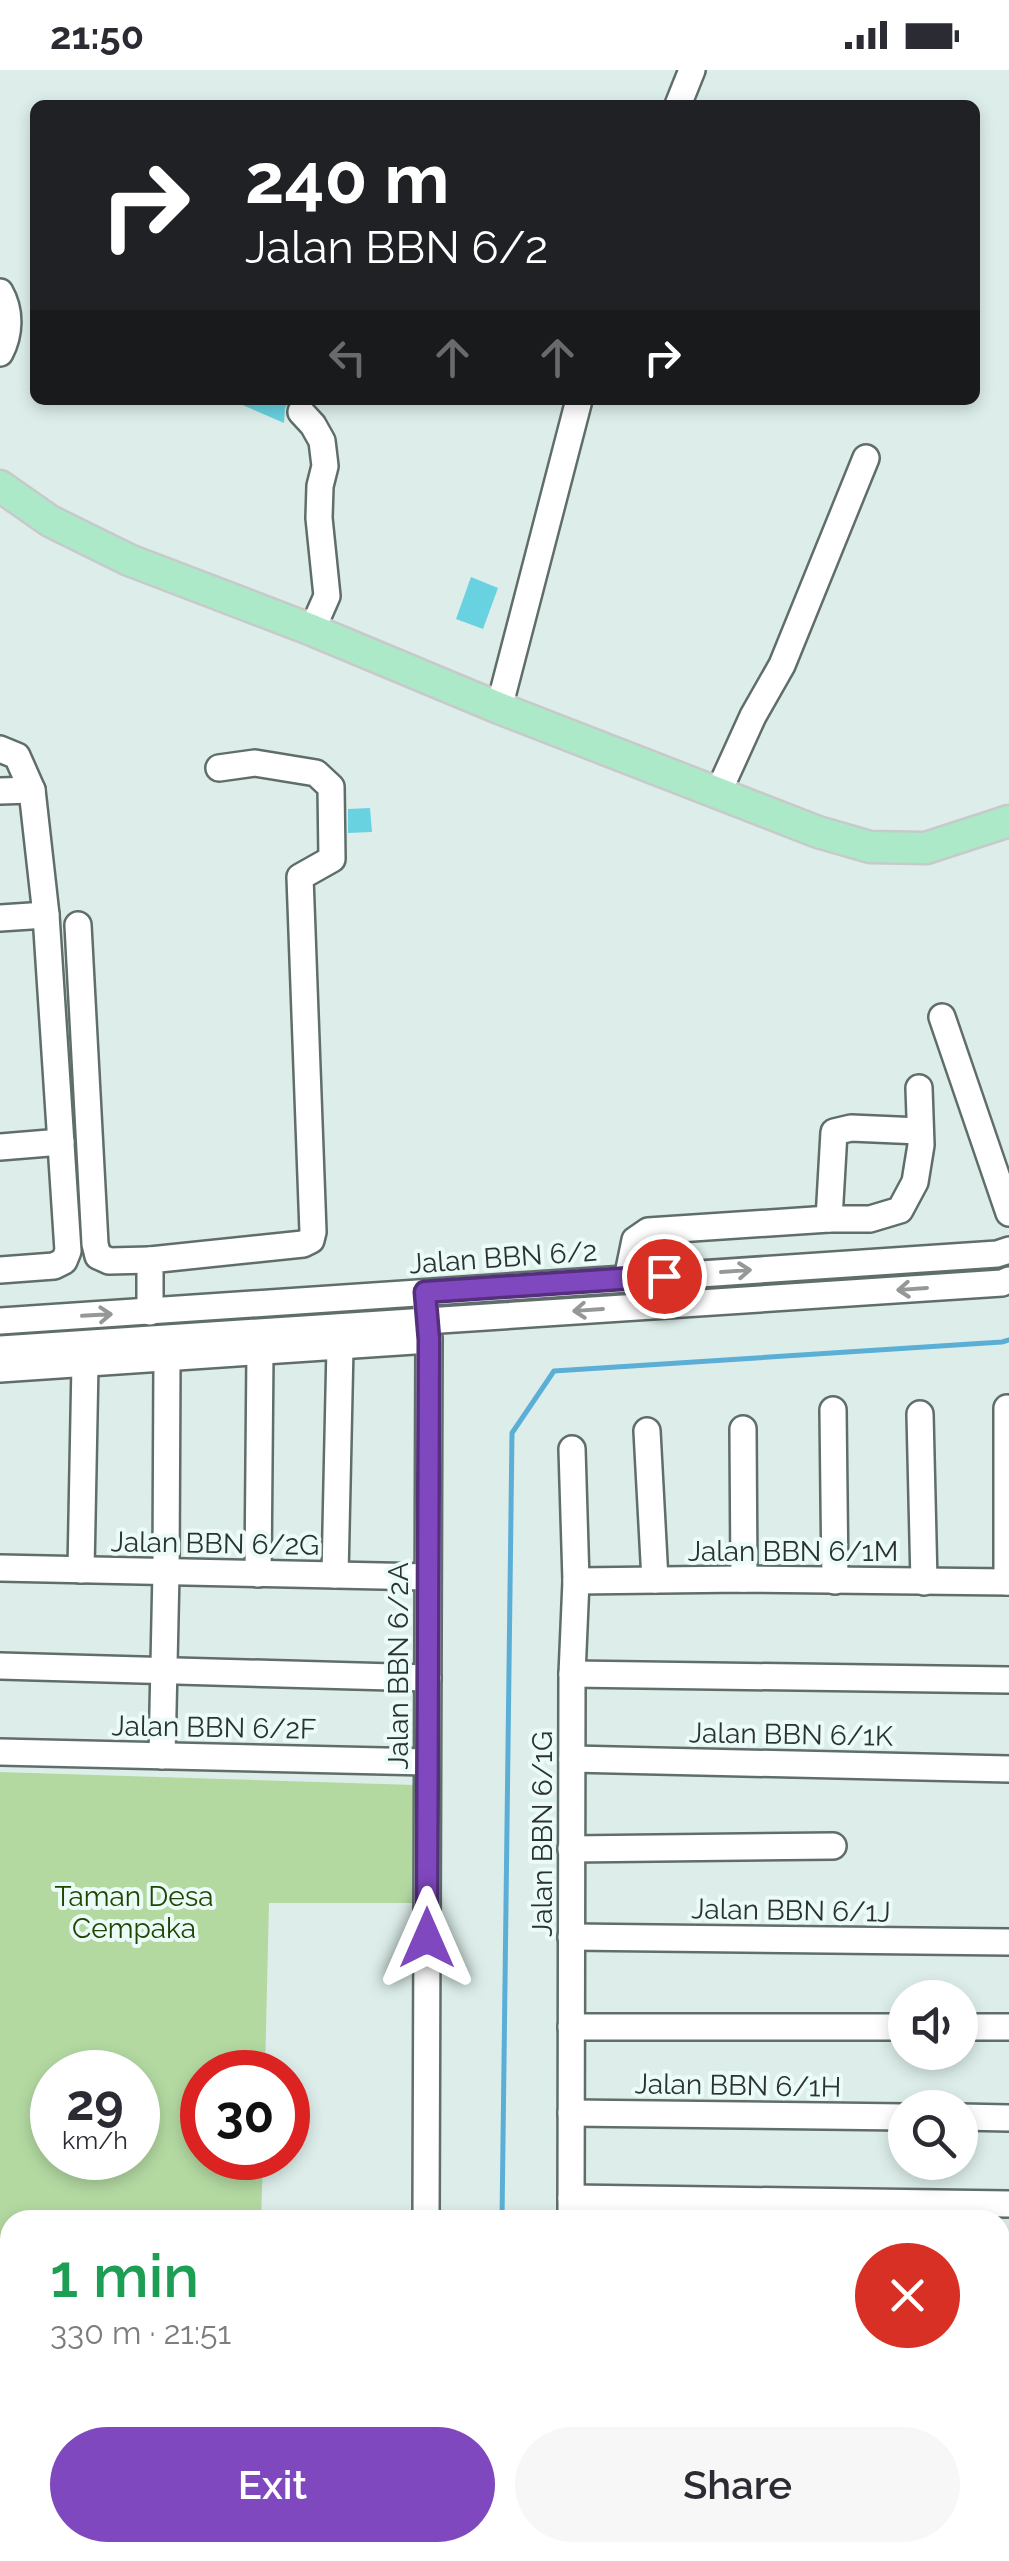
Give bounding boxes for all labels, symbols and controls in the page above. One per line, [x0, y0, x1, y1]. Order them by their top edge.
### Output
text: 21:50 [50, 13, 144, 58]
text: 240 m [245, 137, 449, 219]
icon: right [80, 140, 210, 270]
text: Jalan BBN 6/2 [245, 221, 548, 274]
icon: left [320, 330, 375, 385]
icon: ahead [425, 330, 480, 385]
icon: ahead [530, 330, 585, 385]
icon: right [635, 330, 690, 385]
street label: Jalan BBN 6/2 [408, 1234, 598, 1281]
pin [622, 1234, 707, 1319]
icon: arrive [637, 1249, 692, 1304]
one-way arrow [719, 1262, 751, 1281]
one-way arrow [897, 1280, 929, 1299]
one-way arrow [572, 1301, 604, 1320]
one-way arrow [81, 1305, 113, 1324]
street label: Jalan BBN 6/2G [110, 1525, 320, 1562]
street label: Jalan BBN 6/1M [688, 1535, 898, 1568]
street label: Jalan BBN 6/2A [382, 1562, 415, 1770]
street label: Jalan BBN 6/2F [111, 1709, 317, 1746]
street label: Jalan BBN 6/1K [689, 1716, 893, 1753]
street label: Jalan BBN 6/1G [526, 1731, 559, 1937]
park label: Taman Desa Cempaka [54, 1880, 214, 1945]
position arrow [375, 1886, 479, 1990]
street label: Jalan BBN 6/1J [691, 1892, 891, 1929]
map controls [888, 1980, 978, 2180]
button: sound [888, 1980, 978, 2070]
speed limit sign: 30 [180, 2050, 310, 2180]
street label: Jalan BBN 6/1H [634, 2067, 842, 2104]
text: 29 [66, 2073, 124, 2132]
button: search [888, 2090, 978, 2180]
text: km/h [62, 2125, 128, 2155]
text: 1 min [50, 2241, 199, 2311]
button: close [855, 2243, 960, 2348]
text: 330 m · 21:51 [50, 2314, 231, 2351]
button: Exit [50, 2427, 495, 2542]
button: Share [515, 2427, 960, 2542]

